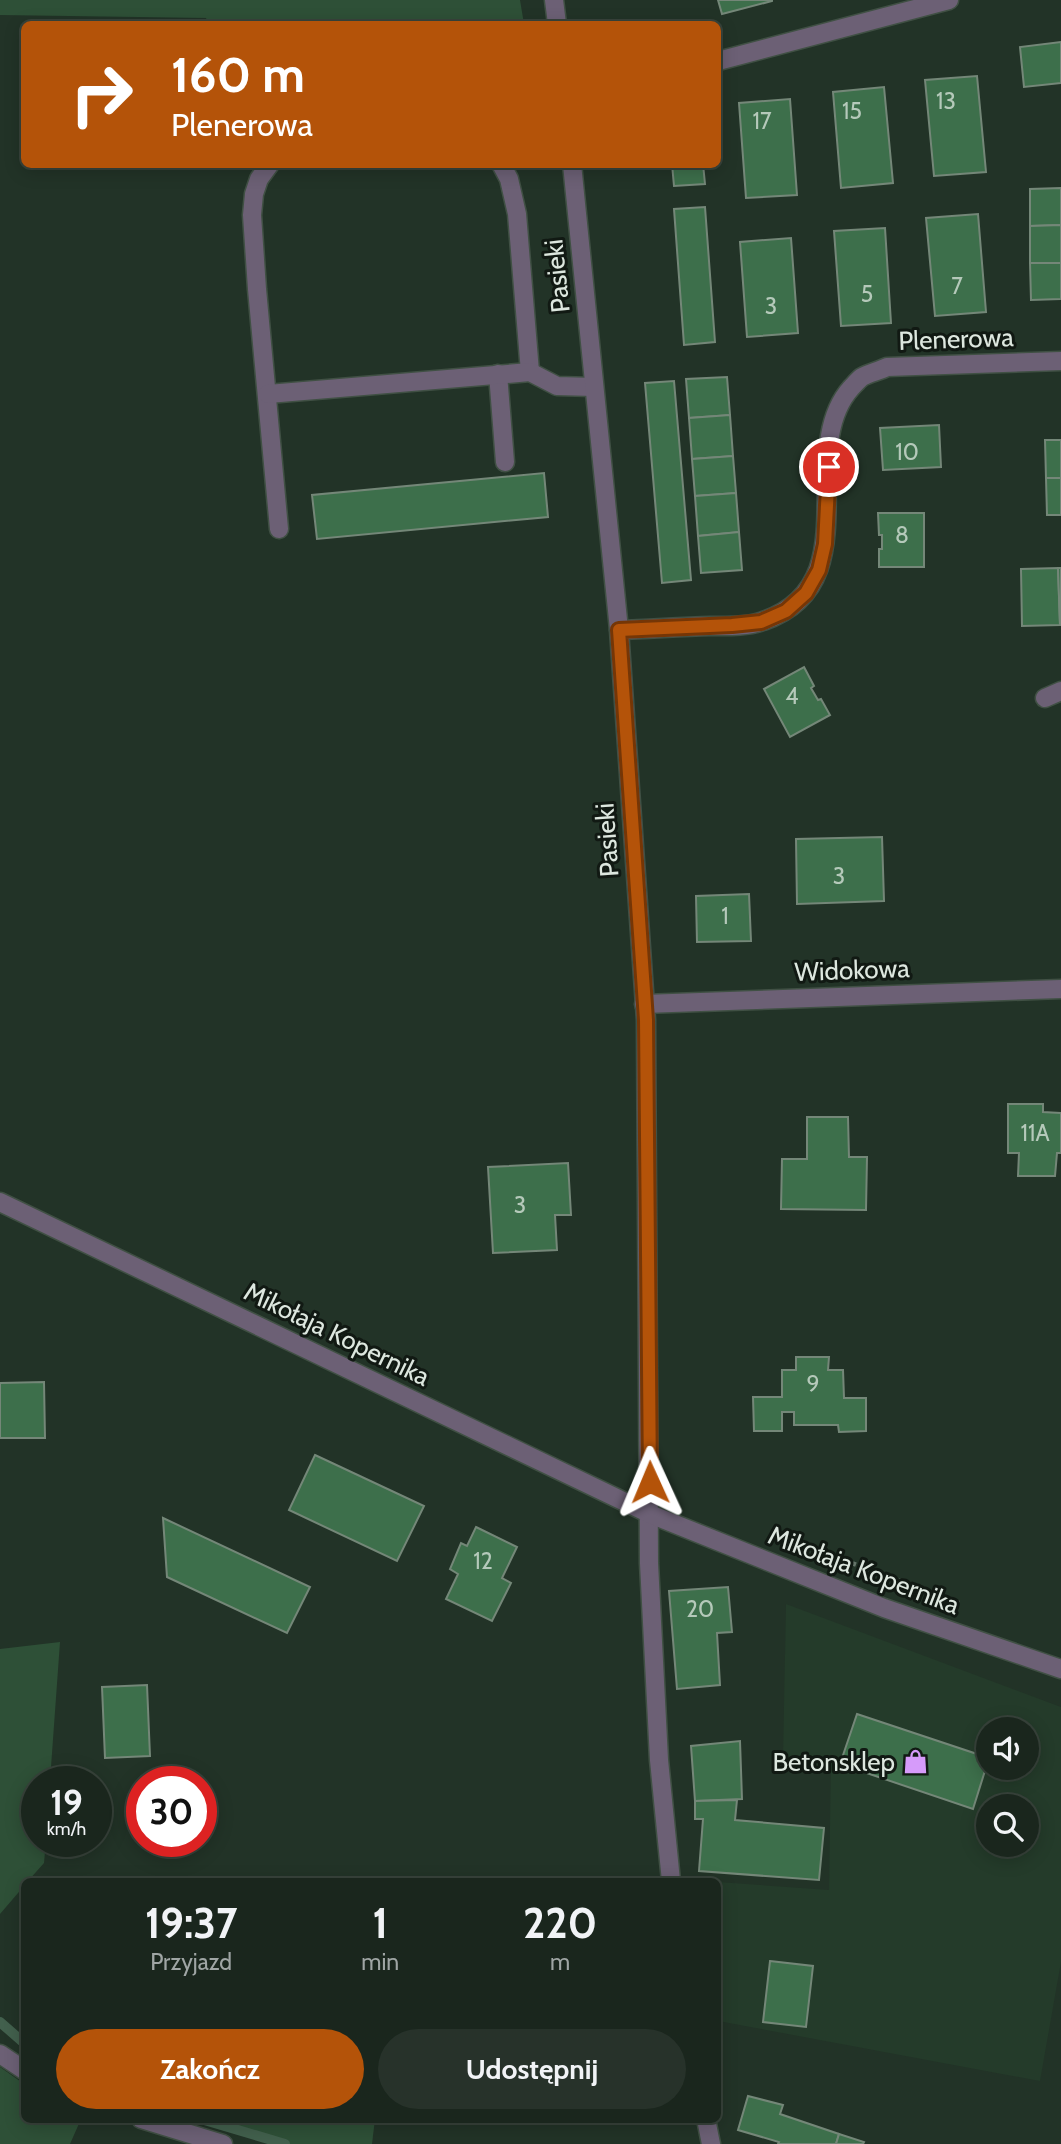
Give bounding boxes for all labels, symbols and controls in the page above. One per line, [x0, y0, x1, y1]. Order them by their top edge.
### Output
text: 160 m [171, 45, 305, 104]
icon: right [56, 49, 147, 140]
house number: 13 [936, 87, 956, 115]
house number: 15 [842, 97, 862, 125]
text: Plenerowa [171, 105, 313, 144]
house number: 17 [752, 107, 772, 135]
street label: Pasieki [537, 238, 577, 314]
house number: 7 [951, 272, 963, 300]
house number: 5 [861, 280, 873, 308]
house number: 3 [765, 292, 777, 320]
street label: Plenerowa [898, 321, 1015, 357]
pin [799, 437, 859, 497]
house number: 10 [895, 438, 919, 466]
icon: arrive [810, 448, 848, 486]
house number: 8 [895, 521, 909, 549]
house number: 4 [785, 682, 799, 710]
street label: Pasieki [588, 802, 626, 878]
house number: 3 [833, 862, 845, 890]
house number: 1 [721, 902, 729, 930]
street label: Widokowa [794, 952, 911, 988]
house number: 11A [1020, 1119, 1050, 1147]
house number: 3 [514, 1191, 526, 1219]
street label: Mikołaja Kopernika [239, 1275, 435, 1393]
house number: 9 [806, 1370, 820, 1398]
position arrow [613, 1445, 687, 1519]
street label: Mikołaja Kopernika [764, 1519, 965, 1621]
house number: 12 [473, 1547, 493, 1575]
house number: 20 [686, 1595, 714, 1623]
map controls [976, 1717, 1039, 1857]
button: sound [976, 1717, 1039, 1780]
place label: Betonsklep [772, 1746, 895, 1778]
shop icon: Betonsklep [901, 1748, 929, 1776]
speed limit sign: 30 [126, 1766, 217, 1857]
text: 19 [50, 1781, 83, 1824]
button: search [976, 1794, 1039, 1857]
text: km/h [47, 1818, 86, 1840]
text: 19:37 [145, 1897, 237, 1949]
text: 1 [372, 1897, 388, 1949]
text: 220 [523, 1897, 597, 1949]
text: Przyjazd [150, 1948, 232, 1976]
text: min [361, 1948, 399, 1976]
text: m [550, 1948, 570, 1976]
button: Zakończ [56, 2029, 364, 2109]
button: Udostępnij [378, 2029, 686, 2109]

